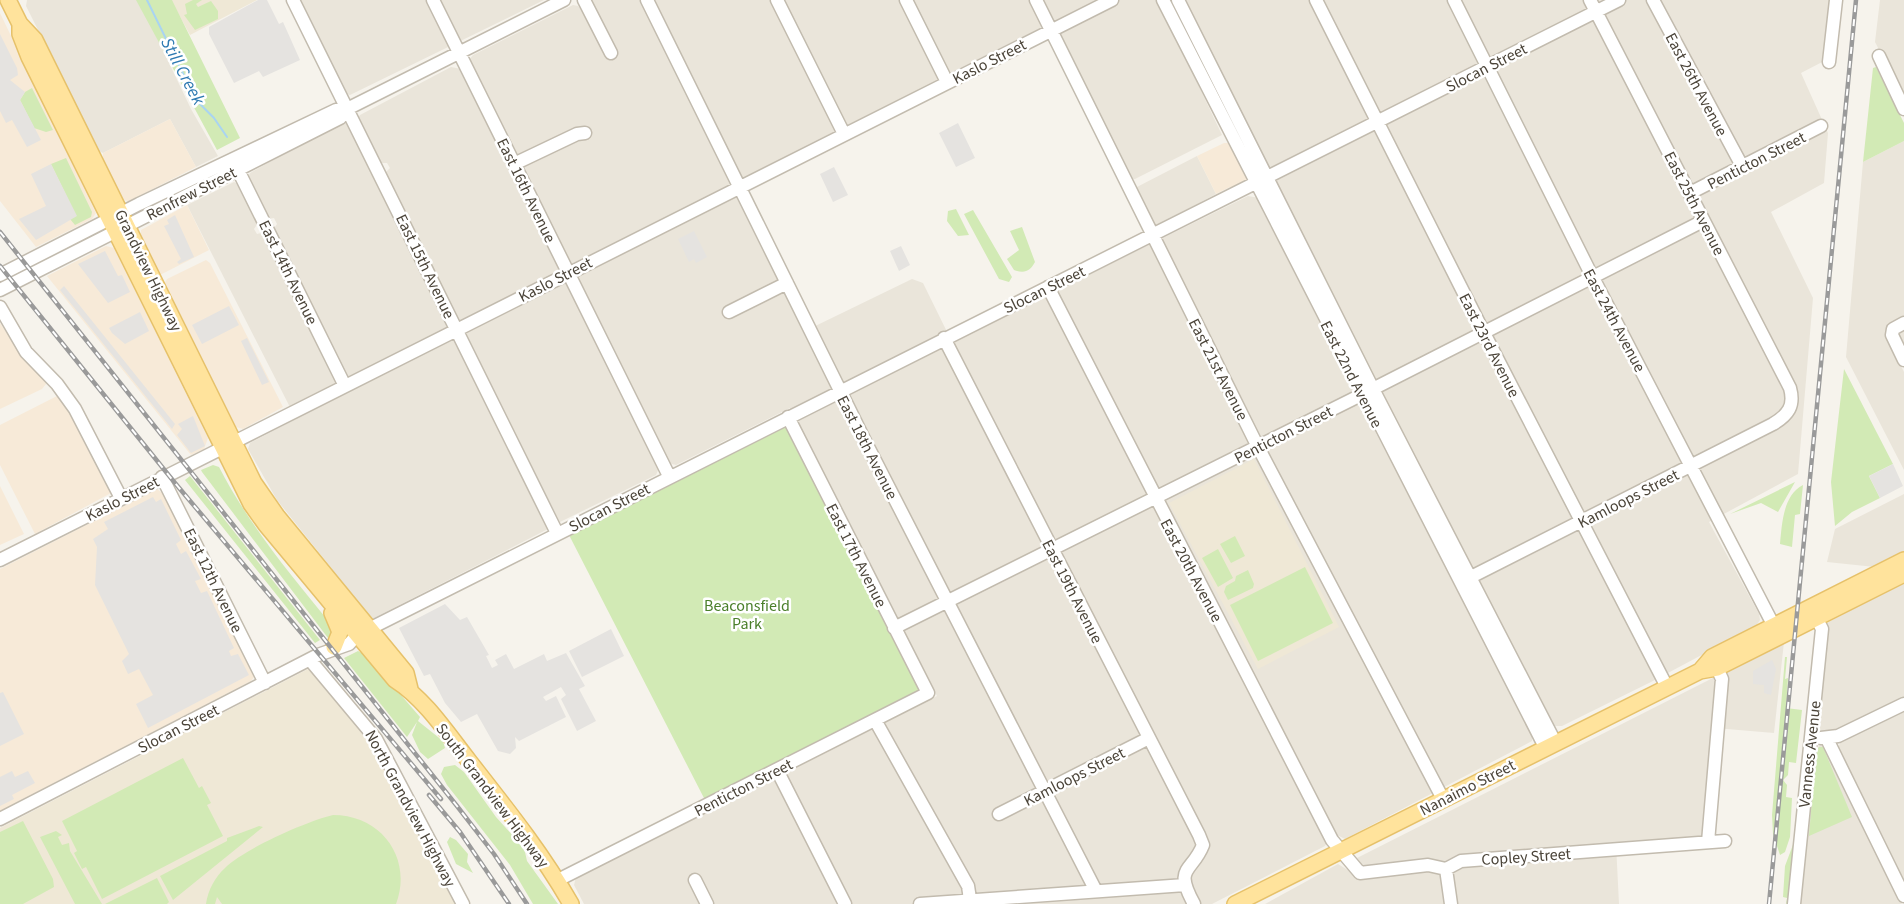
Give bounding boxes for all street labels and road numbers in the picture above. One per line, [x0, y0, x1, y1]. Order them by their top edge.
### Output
street label: East 26th Avenue [1660, 29, 1733, 140]
street label: Kaslo Street [949, 34, 1031, 90]
street label: Slocan Street [1442, 38, 1531, 98]
street label: Penticton Street [1703, 126, 1810, 195]
street label: East 16th Avenue [491, 134, 561, 247]
street label: East 25th Avenue [1658, 148, 1730, 259]
street label: Renfrew Street [143, 161, 241, 226]
street label: Grandview Highway [109, 206, 187, 335]
street label: East 15th Avenue [390, 210, 460, 323]
street label: East 14th Avenue [253, 216, 323, 329]
street label: Kaslo Street [515, 252, 597, 308]
street label: Slocan Street [1000, 260, 1090, 319]
street label: East 24th Avenue [1578, 265, 1651, 376]
street label: East 23rd Avenue [1453, 290, 1525, 401]
street label: East 21st Avenue [1183, 315, 1253, 424]
street label: East 22nd Avenue [1315, 317, 1388, 432]
street label: East 18th Avenue [831, 392, 903, 503]
street label: Penticton Street [1230, 400, 1337, 469]
street label: Kamloops Street [1574, 464, 1683, 534]
street label: Kaslo Street [82, 471, 164, 527]
street label: Slocan Street [565, 478, 654, 538]
street label: East 17th Avenue [820, 500, 892, 611]
street label: East 20th Avenue [1155, 515, 1228, 626]
street label: East 12th Avenue [178, 524, 248, 637]
street label: East 19th Avenue [1036, 536, 1108, 647]
street label: Slocan Street [134, 699, 223, 759]
street label: Vanness Avenue [1793, 700, 1827, 809]
street label: South Grandview Highway [430, 719, 554, 873]
street label: North Grandview Highway [359, 726, 461, 891]
street label: Kamloops Street [1020, 742, 1129, 812]
street label: Penticton Street [690, 753, 797, 822]
street label: Nanaimo Street [1416, 754, 1519, 821]
street label: Copley Street [1481, 843, 1572, 871]

